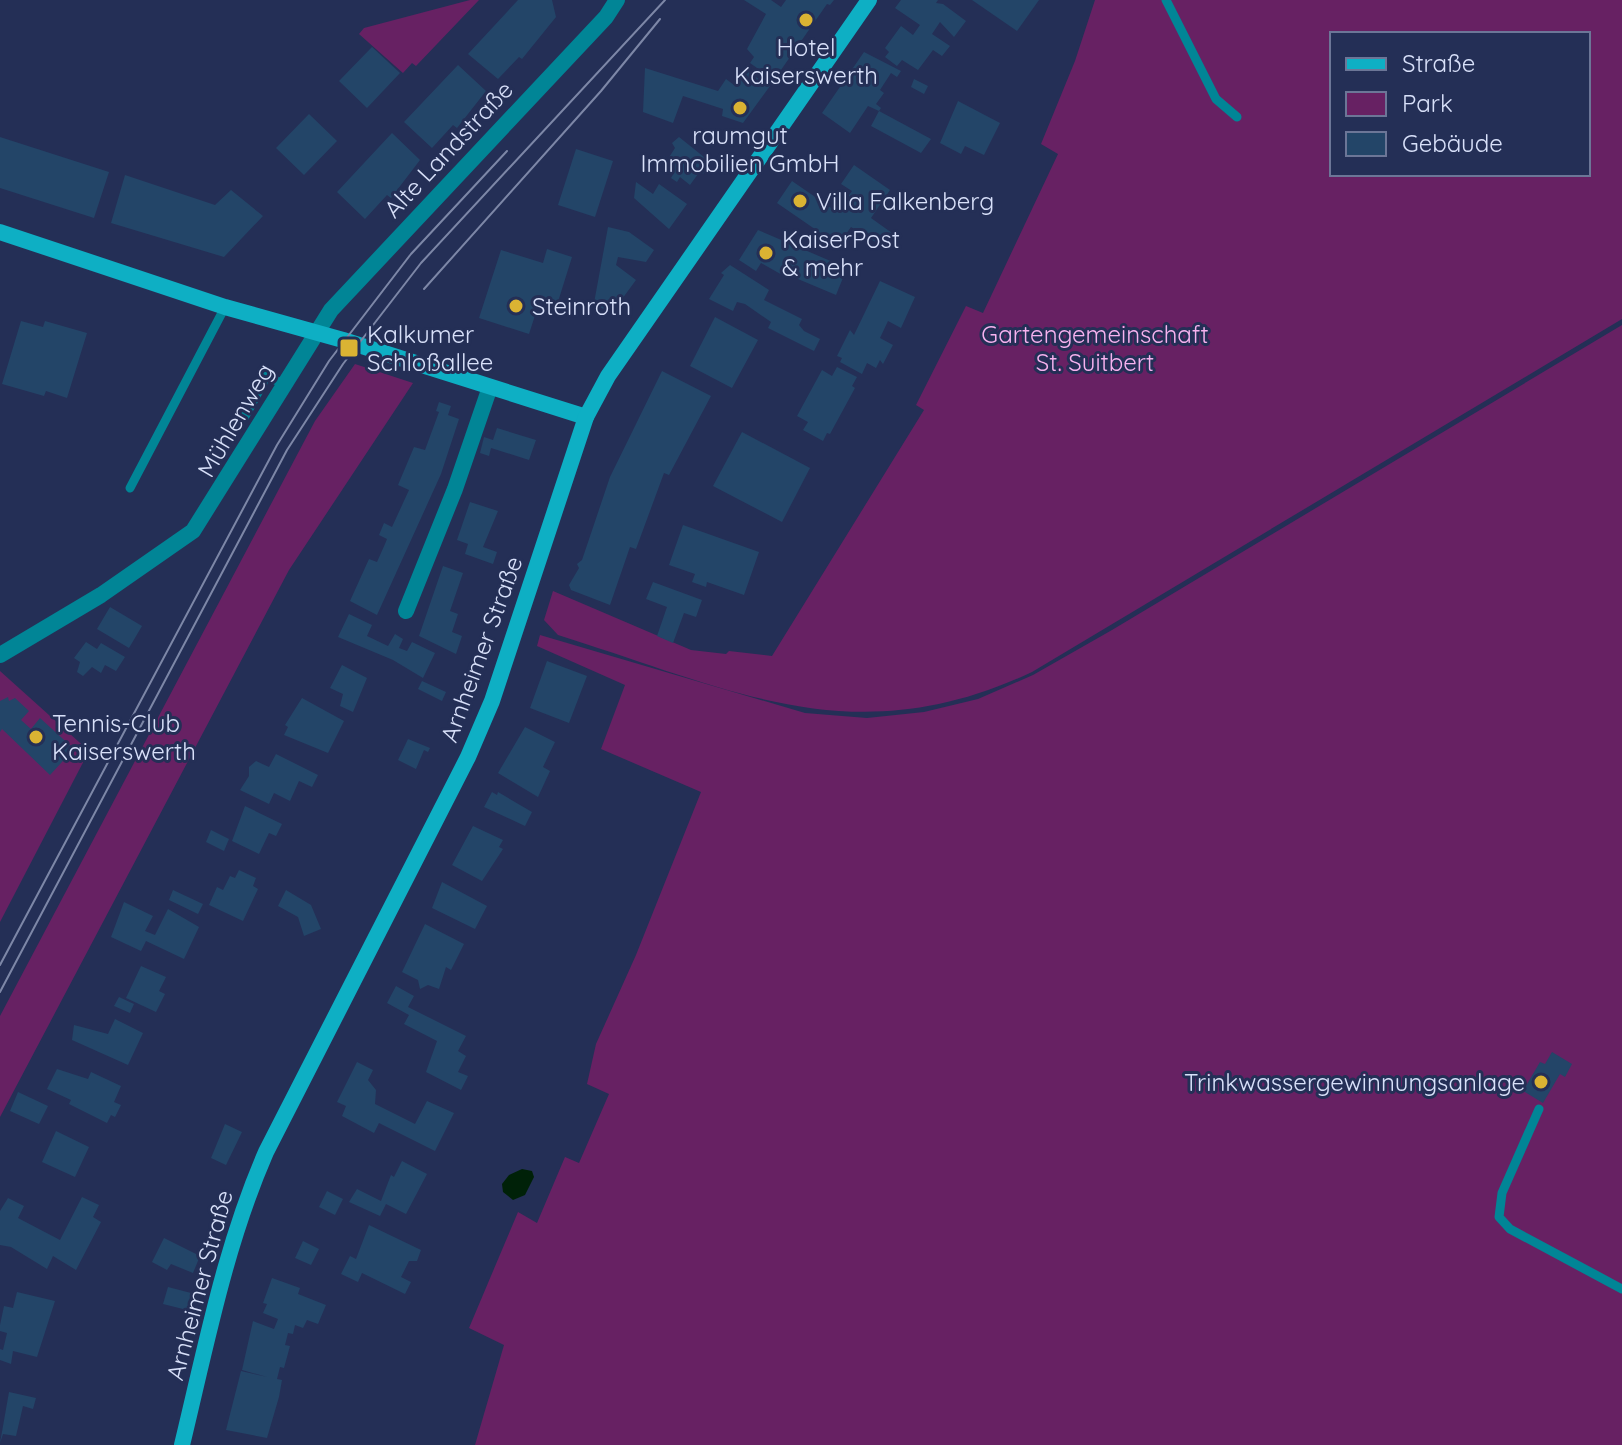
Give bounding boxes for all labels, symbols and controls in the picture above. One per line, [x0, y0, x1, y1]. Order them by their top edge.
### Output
marker: Hotel Kaiserswerth [797, 11, 815, 29]
place label: Hotel Kaiserswerth [734, 32, 878, 90]
legend [1330, 32, 1590, 176]
text: Straße [1402, 48, 1475, 78]
street label: Alte Landstraße [377, 74, 519, 224]
text: Park [1402, 88, 1453, 118]
marker: raumgut Immobilien GmbH [731, 99, 749, 117]
place label: raumgut Immobilien GmbH [641, 120, 839, 178]
text: Gebäude [1402, 128, 1503, 158]
place label: Villa Falkenberg [816, 186, 994, 216]
marker: Villa Falkenberg [791, 192, 809, 210]
place label: KaiserPost & mehr [782, 224, 900, 282]
marker: KaiserPost & mehr [757, 244, 775, 262]
place label: Steinroth [532, 291, 631, 321]
marker: Steinroth [507, 297, 525, 315]
place label: Kalkumer Schloßallee [367, 319, 493, 377]
park label: Gartengemeinschaft St. Suitbert [981, 319, 1209, 377]
marker: Kalkumer Schloßallee [338, 337, 360, 359]
street label: Mühlenweg [190, 358, 280, 482]
street label: Arnheimer Straße [433, 552, 529, 746]
place label: Tennis-Club Kaiserswerth [52, 708, 196, 766]
marker: Tennis-Club Kaiserswerth [27, 728, 45, 746]
place label: Trinkwassergewinnungsanlage [1184, 1067, 1525, 1097]
marker: Trinkwassergewinnungsanlage [1532, 1073, 1550, 1091]
street label: Arnheimer Straße [159, 1187, 239, 1383]

